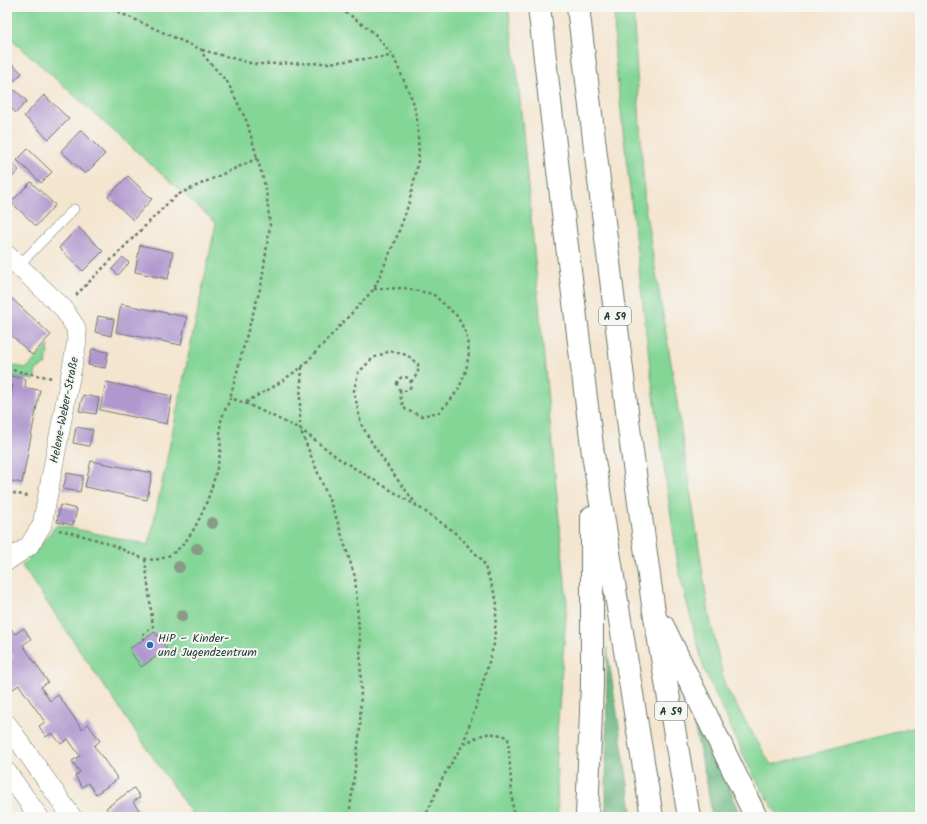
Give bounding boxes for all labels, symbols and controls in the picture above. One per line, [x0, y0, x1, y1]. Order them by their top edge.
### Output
road number: A 59 [599, 307, 631, 325]
street label: Helene-Weber-Straße [45, 355, 84, 465]
place label: HiP – Kinder- und Jugendzentrum [158, 629, 257, 662]
marker: HiP – Kinder- und Jugendzentrum [145, 640, 155, 650]
road number: A 59 [655, 702, 687, 720]

